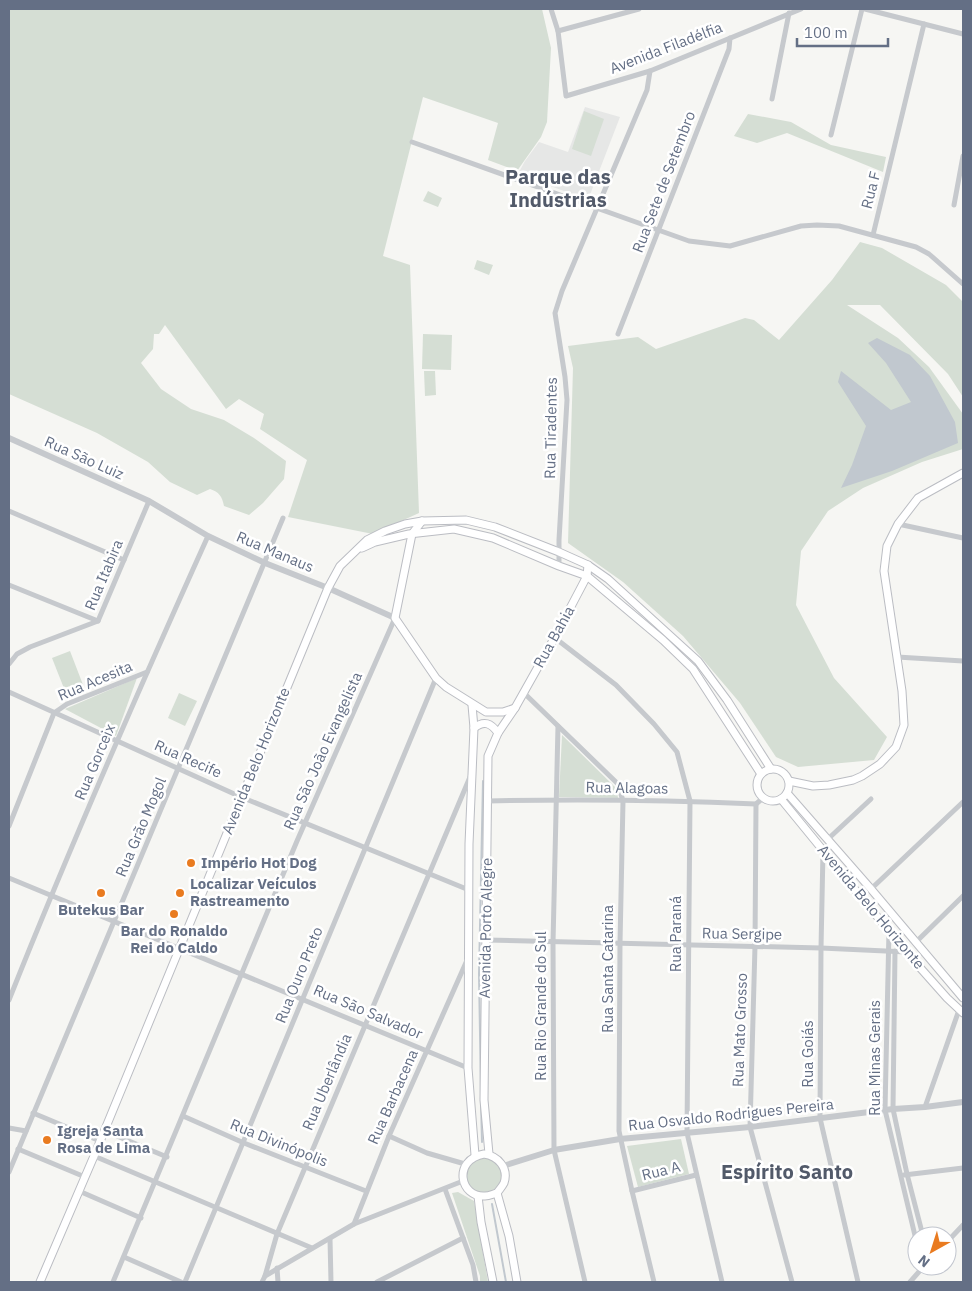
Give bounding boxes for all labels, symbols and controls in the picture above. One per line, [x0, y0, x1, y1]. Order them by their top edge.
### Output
scale bar [797, 15, 888, 47]
street label: Avenida Filadélfia [607, 17, 725, 78]
text: 100 m [804, 23, 848, 42]
street label: Rua Sete de Setembro [628, 108, 699, 255]
district label: Parque das Indústrias [505, 163, 611, 213]
street label: Rua F [857, 169, 884, 211]
street label: Rua Tiradentes [540, 377, 561, 479]
street label: Rua São Luiz [42, 432, 127, 484]
street label: Rua Manaus [234, 527, 317, 576]
street label: Rua Itabira [80, 537, 127, 613]
street label: Rua Bahia [529, 603, 578, 671]
street label: Rua Acesita [55, 656, 135, 705]
street label: Rua São João Evangelista [279, 669, 366, 833]
street label: Avenida Belo Horizonte [217, 685, 294, 837]
street label: Rua Gorceix [70, 720, 119, 803]
street label: Rua Recife [152, 735, 225, 782]
street label: Rua Grão Mogol [111, 774, 170, 879]
street label: Rua Alagoas [585, 777, 669, 798]
street label: Avenida Belo Horizonte [814, 841, 929, 973]
place label: Império Hot Dog [201, 853, 317, 872]
marker: Império Hot Dog [185, 857, 197, 869]
street label: Avenida Porto Alegre [475, 857, 496, 999]
place label: Localizar Veículos Rastreamento [190, 874, 317, 910]
marker: Butekus Bar [95, 887, 107, 899]
marker: Localizar Veículos Rastreamento [174, 887, 186, 899]
street label: Rua Paraná [666, 896, 685, 972]
place label: Butekus Bar [58, 900, 144, 919]
street label: Rua Santa Catarina [598, 905, 617, 1033]
marker: Bar do Ronaldo Rei do Caldo [168, 908, 180, 920]
place label: Bar do Ronaldo Rei do Caldo [120, 921, 228, 957]
street label: Rua Sergipe [702, 923, 782, 944]
street label: Rua Ouro Preto [271, 924, 327, 1026]
street label: Rua Rio Grande do Sul [531, 931, 550, 1081]
street label: Rua Mato Grosso [728, 973, 751, 1087]
street label: Rua São Salvador [311, 980, 426, 1043]
street label: Rua Minas Gerais [865, 1000, 884, 1116]
street label: Rua Goiás [798, 1020, 817, 1088]
street label: Rua Uberlândia [298, 1031, 355, 1133]
street label: Rua Barbacena [363, 1046, 422, 1147]
street label: Rua Osvaldo Rodrigues Pereira [627, 1094, 835, 1135]
street label: Rua Divinópolis [228, 1114, 331, 1171]
place label: Igreja Santa Rosa de Lima [57, 1121, 151, 1157]
marker: Igreja Santa Rosa de Lima [41, 1134, 53, 1146]
street label: Rua A [640, 1156, 683, 1184]
district label: Espírito Santo [721, 1158, 853, 1185]
north arrow [907, 1226, 957, 1276]
text: N [914, 1251, 933, 1271]

